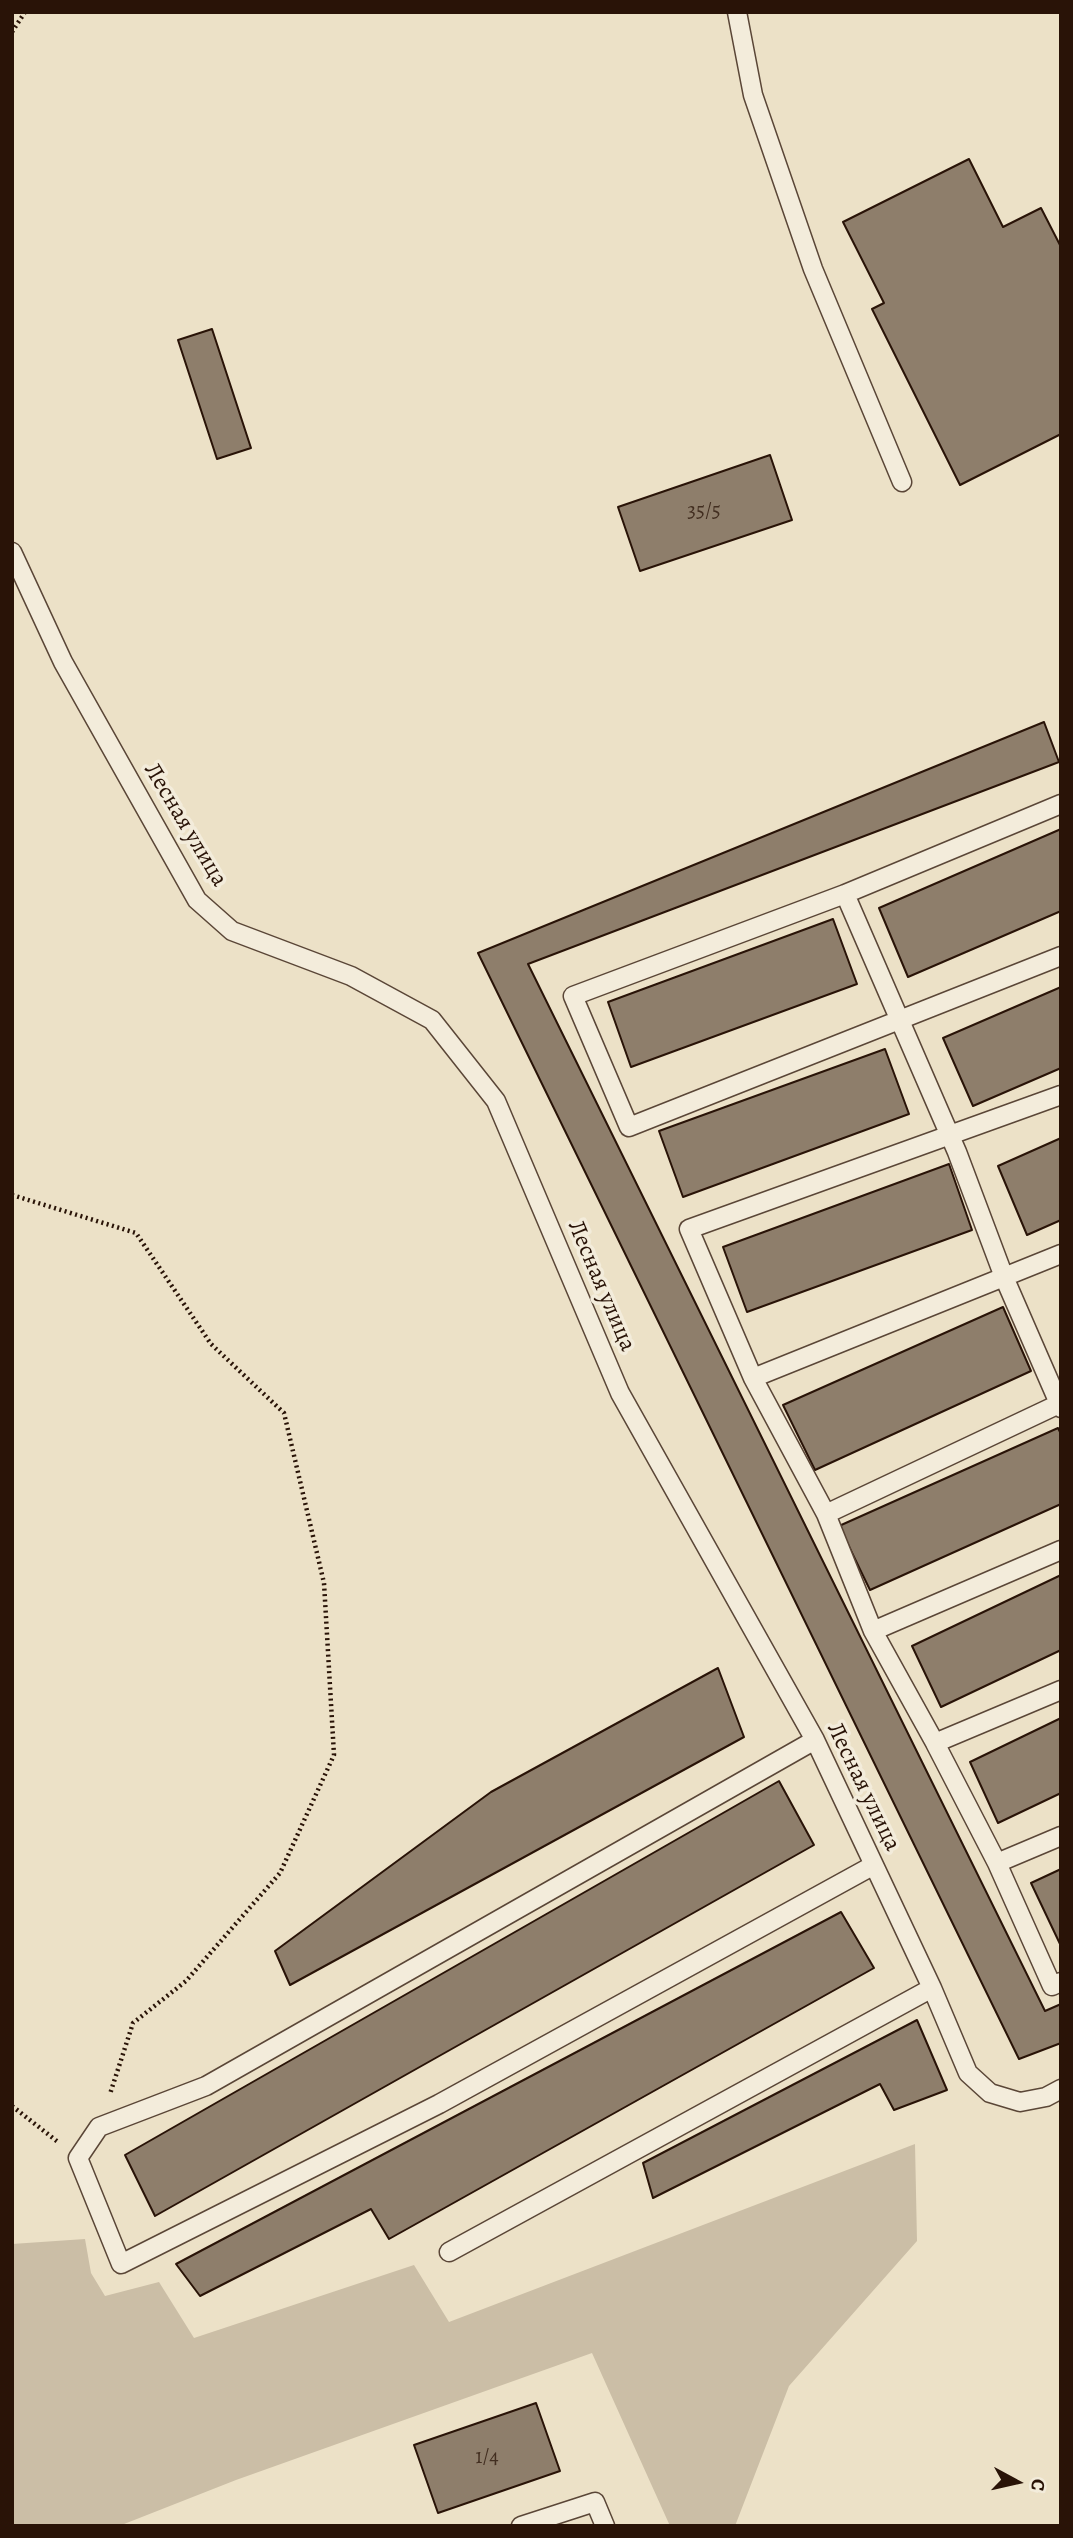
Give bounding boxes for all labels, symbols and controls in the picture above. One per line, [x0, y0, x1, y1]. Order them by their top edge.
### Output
house number: 35/5 [687, 499, 721, 525]
street label: Лесная улица [137, 758, 233, 892]
street label: Лесная улица [561, 1216, 641, 1356]
street label: Лесная улица [820, 1718, 906, 1856]
house number: 1/4 [475, 2445, 499, 2471]
north arrow [982, 2447, 1052, 2517]
text: С [1024, 2477, 1051, 2493]

